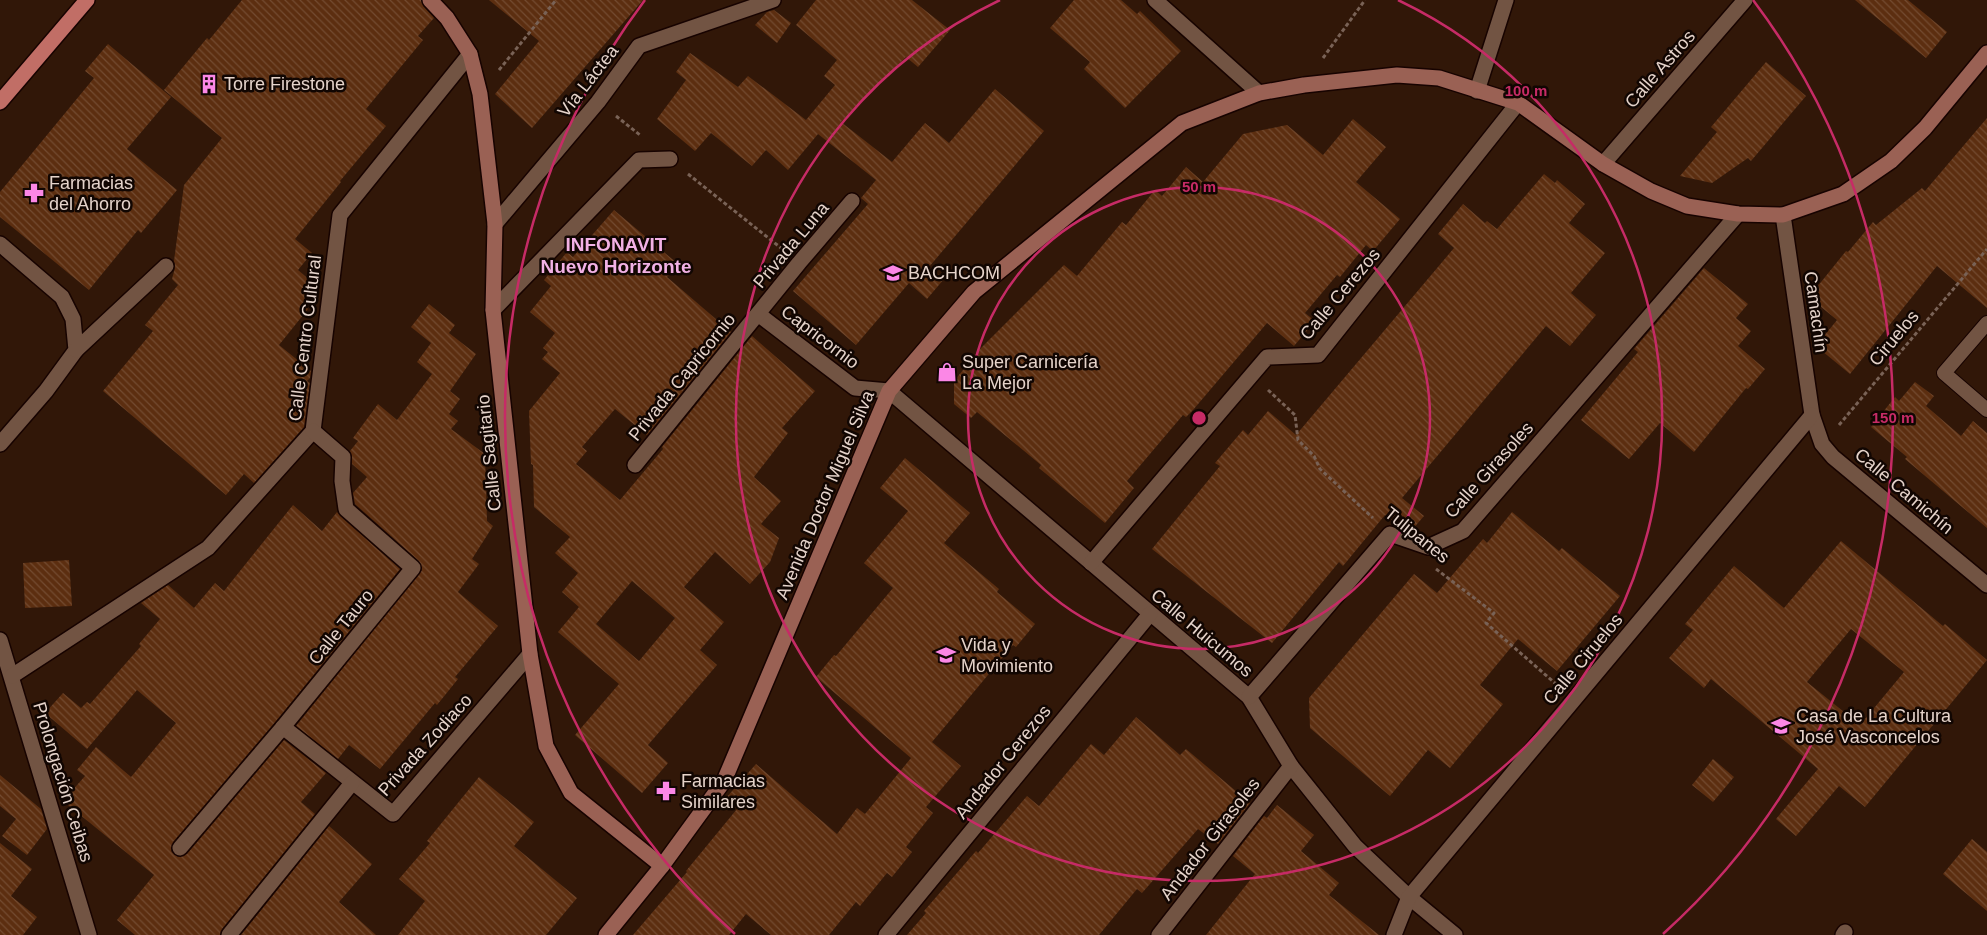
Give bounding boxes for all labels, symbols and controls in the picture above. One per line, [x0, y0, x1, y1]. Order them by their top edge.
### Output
street label: Calle Astros [1621, 26, 1699, 112]
street label: Vía Láctea [554, 40, 623, 121]
building icon: Torre Firestone [198, 73, 220, 95]
place label: Torre Firestone [224, 74, 345, 94]
text: 100 m [1505, 82, 1547, 99]
place label: Farmacias del Ahorro [49, 173, 133, 214]
text: 50 m [1182, 178, 1216, 195]
pharmacy icon: Farmacias del Ahorro [23, 182, 45, 204]
street label: Privada Luna [749, 197, 833, 292]
district label: INFONAVIT Nuevo Horizonte [541, 234, 691, 277]
street label: Calle Cerezos [1296, 244, 1384, 344]
street label: Calle Centro Cultural [285, 254, 325, 422]
school or university icon: BACHCOM [882, 262, 904, 284]
place label: BACHCOM [908, 263, 1000, 283]
street label: Camachín [1800, 270, 1832, 354]
street label: Capricornio [777, 301, 863, 373]
street label: Ciruelos [1865, 306, 1923, 370]
street label: Privada Capricornio [624, 309, 740, 445]
place label: Super Carnicería La Mejor [962, 352, 1099, 393]
shop icon: Super Carnicería La Mejor [936, 361, 958, 383]
street label: Avenida Doctor Miguel Silva [772, 387, 879, 602]
street label: Calle Sagitario [473, 394, 505, 512]
centre of rings [1190, 409, 1208, 427]
text: 150 m [1872, 409, 1914, 426]
street label: Calle Girasoles [1441, 418, 1537, 522]
street label: Calle Camichín [1851, 444, 1957, 538]
street label: Tulipanes [1381, 503, 1453, 567]
street label: Calle Tauro [305, 585, 377, 669]
street label: Calle Huicumos [1147, 585, 1257, 681]
street label: Calle Ciruelos [1539, 610, 1627, 708]
place label: Vida y Movimiento [961, 635, 1053, 676]
school or university icon: Vida y Movimiento [935, 644, 957, 666]
street label: Privada Zodiaco [374, 690, 476, 800]
street label: Prolongación Ceibas [29, 700, 97, 864]
street label: Andador Cerezos [951, 701, 1055, 823]
place label: Casa de La Cultura José Vasconcelos [1796, 706, 1952, 747]
school or university icon: Casa de La Cultura José Vasconcelos [1770, 715, 1792, 737]
place label: Farmacias Similares [681, 771, 765, 812]
street label: Andador Girasoles [1156, 774, 1264, 904]
pharmacy icon: Farmacias Similares [655, 780, 677, 802]

